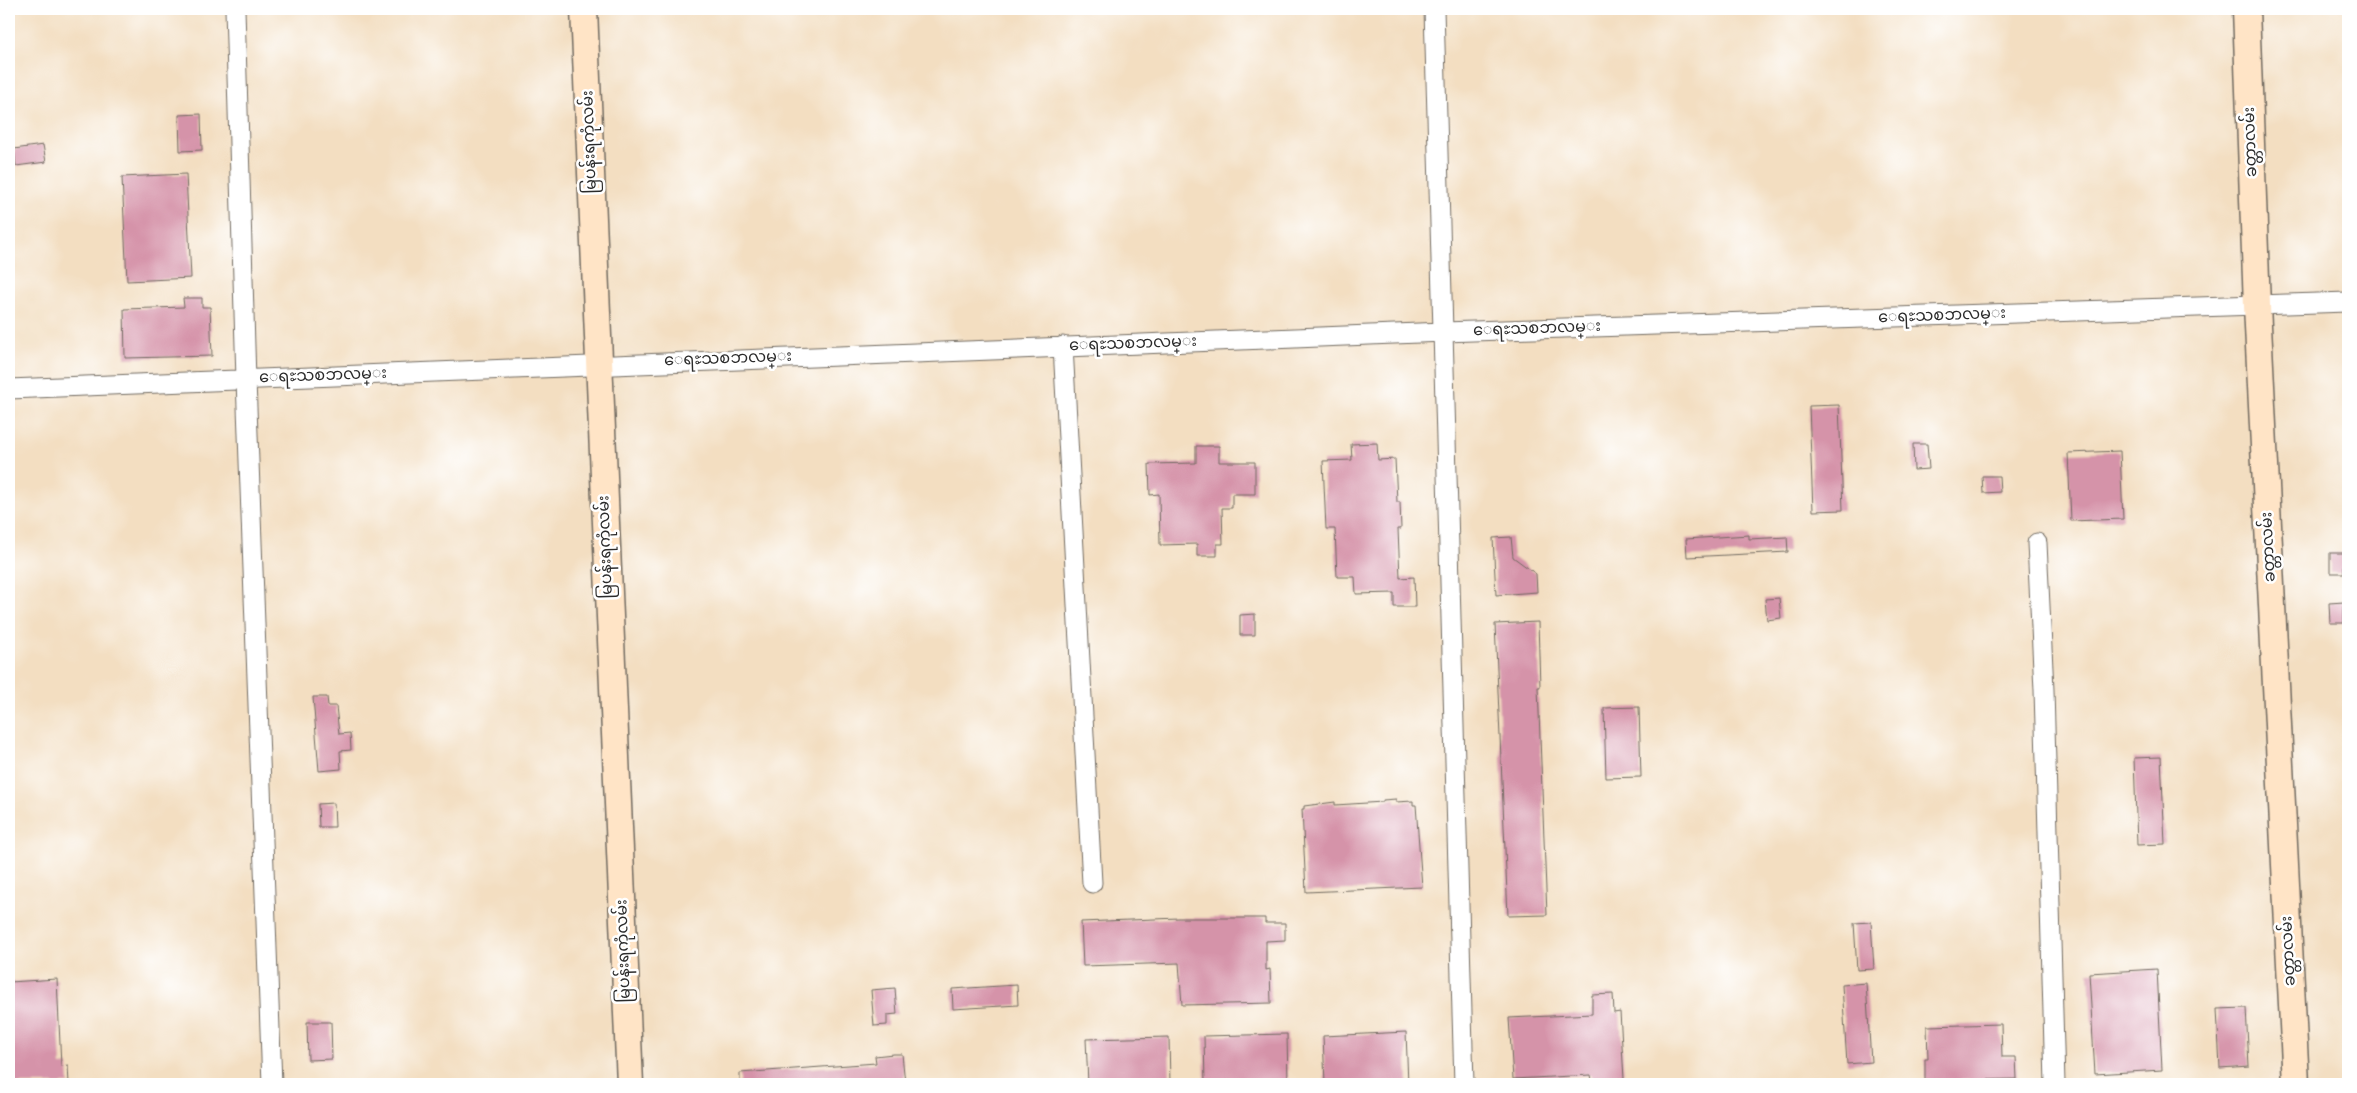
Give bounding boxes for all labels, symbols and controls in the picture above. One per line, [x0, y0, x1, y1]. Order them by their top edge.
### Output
street label: မြပန်းရကုံလမ်း [575, 90, 605, 194]
street label: ခတ္တာလမ်း [2237, 106, 2264, 178]
street label: ေရႊသစၥာလမ္း [1878, 302, 2006, 330]
street label: ေရႊသစၥာလမ္း [1473, 315, 1601, 343]
street label: ေရႊသစၥာလမ္း [1069, 330, 1197, 358]
street label: ေရႊသစၥာလမ္း [664, 345, 792, 373]
street label: ေရႊသစၥာလမ္း [259, 362, 387, 390]
street label: မြပန်းရကုံလမ်း [591, 495, 621, 599]
street label: ခတ္တာလမ်း [2254, 511, 2283, 583]
street label: မြပန်းရကုံလမ်း [609, 899, 639, 1003]
street label: ခတ္တာလမ်း [2274, 915, 2303, 987]

